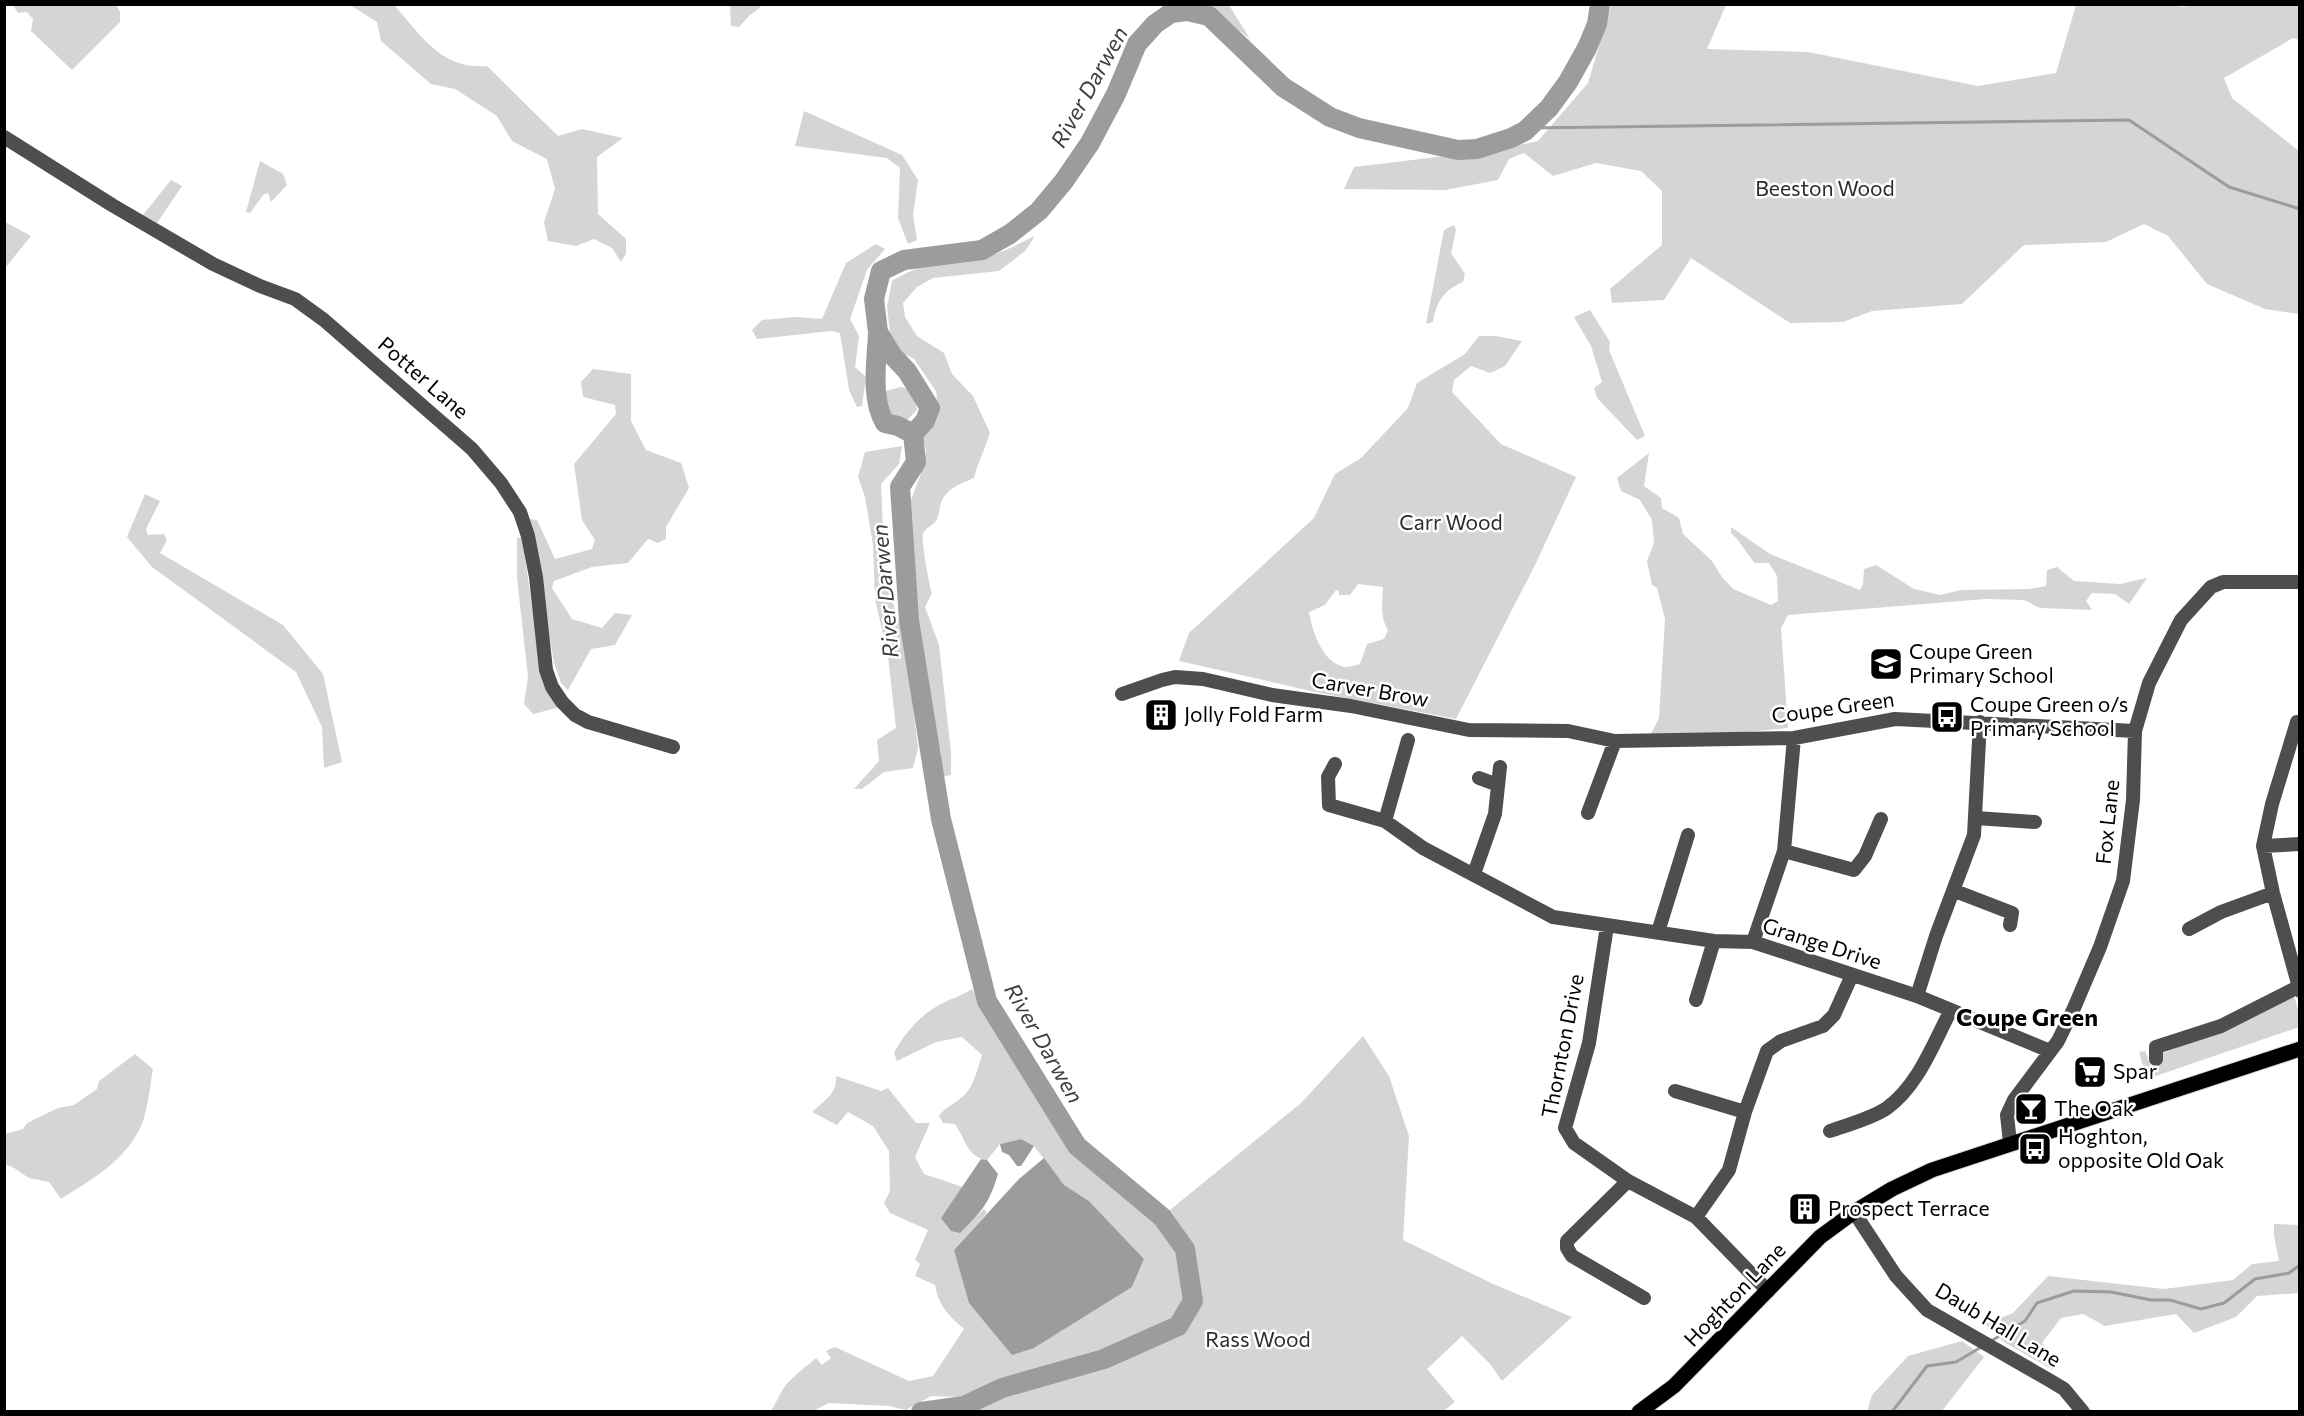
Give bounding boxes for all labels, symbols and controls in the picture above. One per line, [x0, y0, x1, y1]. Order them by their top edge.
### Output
water label: River Darwen [1044, 22, 1133, 152]
park label: Beeston Wood [1755, 175, 1895, 200]
street label: Potter Lane [374, 331, 474, 423]
park label: Carr Wood [1399, 509, 1503, 534]
water label: River Darwen [865, 523, 904, 659]
place label: Coupe Green Primary School [1909, 638, 2054, 687]
school or university icon: Coupe Green Primary School [1868, 646, 1904, 682]
street label: Carver Brow [1310, 666, 1431, 711]
street label: Coupe Green [1770, 686, 1896, 728]
place label: Coupe Green o/s Primary School [1970, 691, 2128, 740]
building icon: Jolly Fold Farm [1143, 697, 1179, 733]
bus stop icon: Coupe Green o/s Primary School [1929, 699, 1965, 735]
place label: Jolly Fold Farm [1184, 701, 1323, 726]
street label: Fox Lane [2090, 778, 2123, 865]
street label: Grange Drive [1760, 912, 1885, 974]
street label: Thornton Drive [1535, 972, 1588, 1120]
water label: River Darwen [999, 978, 1090, 1108]
district label: Coupe Green [1956, 1002, 2098, 1031]
supermarket icon: Spar [2072, 1054, 2108, 1090]
place label: Spar [2113, 1058, 2157, 1083]
bar icon: The Oak [2013, 1091, 2049, 1127]
place label: The Oak [2054, 1095, 2134, 1120]
place label: Hoghton, opposite Old Oak [2058, 1123, 2224, 1172]
bus stop icon: Hoghton, opposite Old Oak [2017, 1131, 2053, 1167]
building icon: Prospect Terrace [1787, 1191, 1823, 1227]
place label: Prospect Terrace [1828, 1195, 1990, 1220]
street label: Hoghton Lane [1678, 1237, 1790, 1351]
street label: Daub Hall Lane [1931, 1276, 2066, 1371]
park label: Rass Wood [1205, 1326, 1311, 1351]

